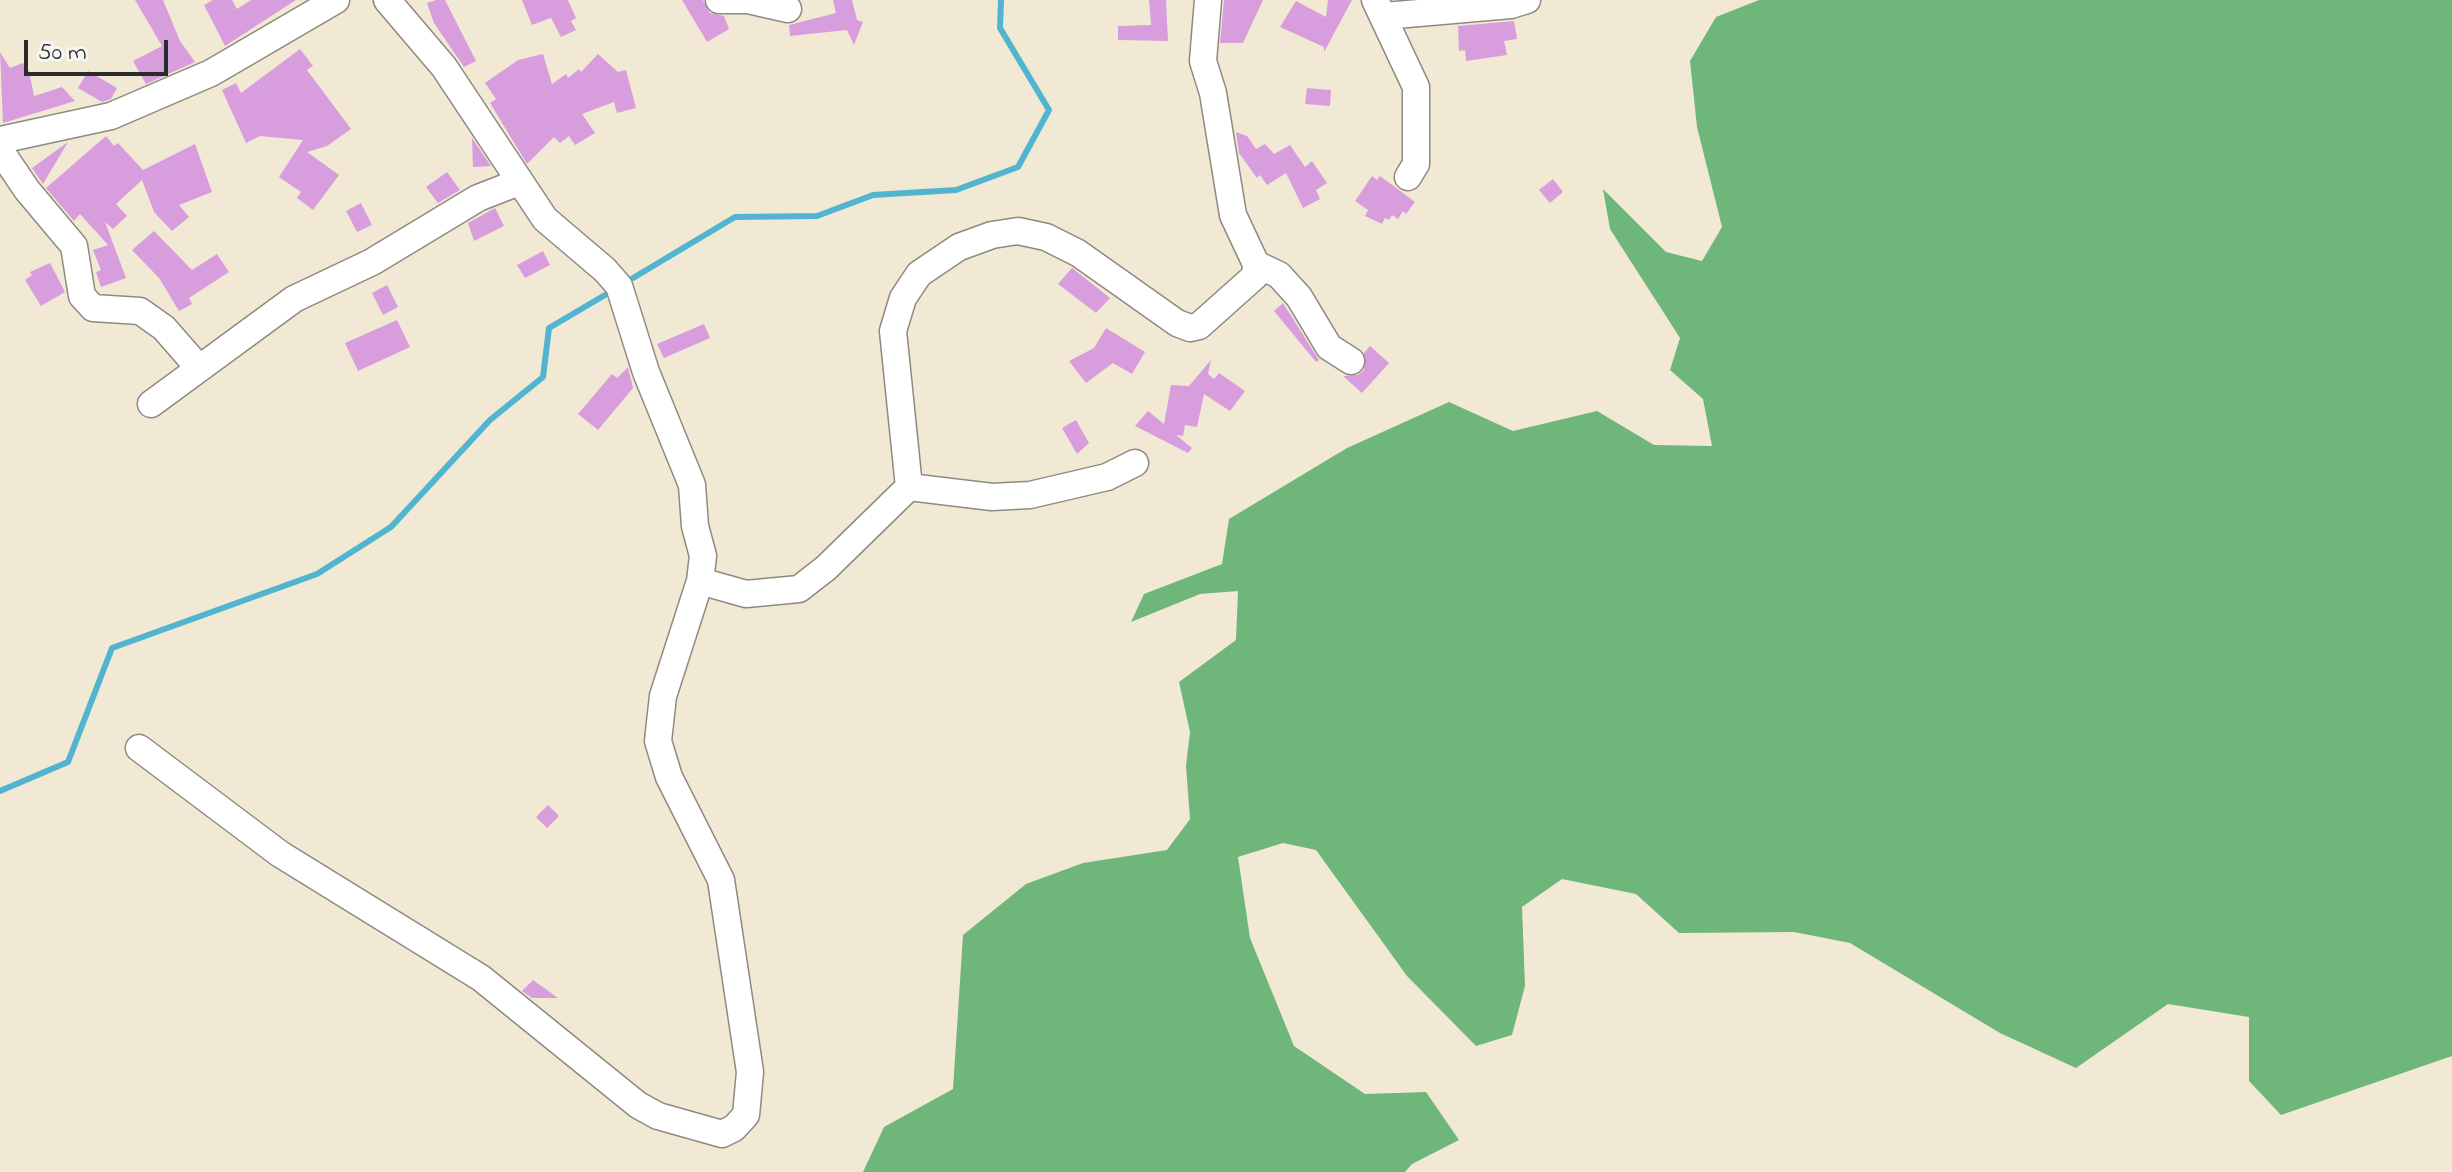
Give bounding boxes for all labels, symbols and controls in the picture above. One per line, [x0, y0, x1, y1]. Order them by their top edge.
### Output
scale bar [28, 24, 172, 74]
text: 50 m [38, 36, 87, 71]

